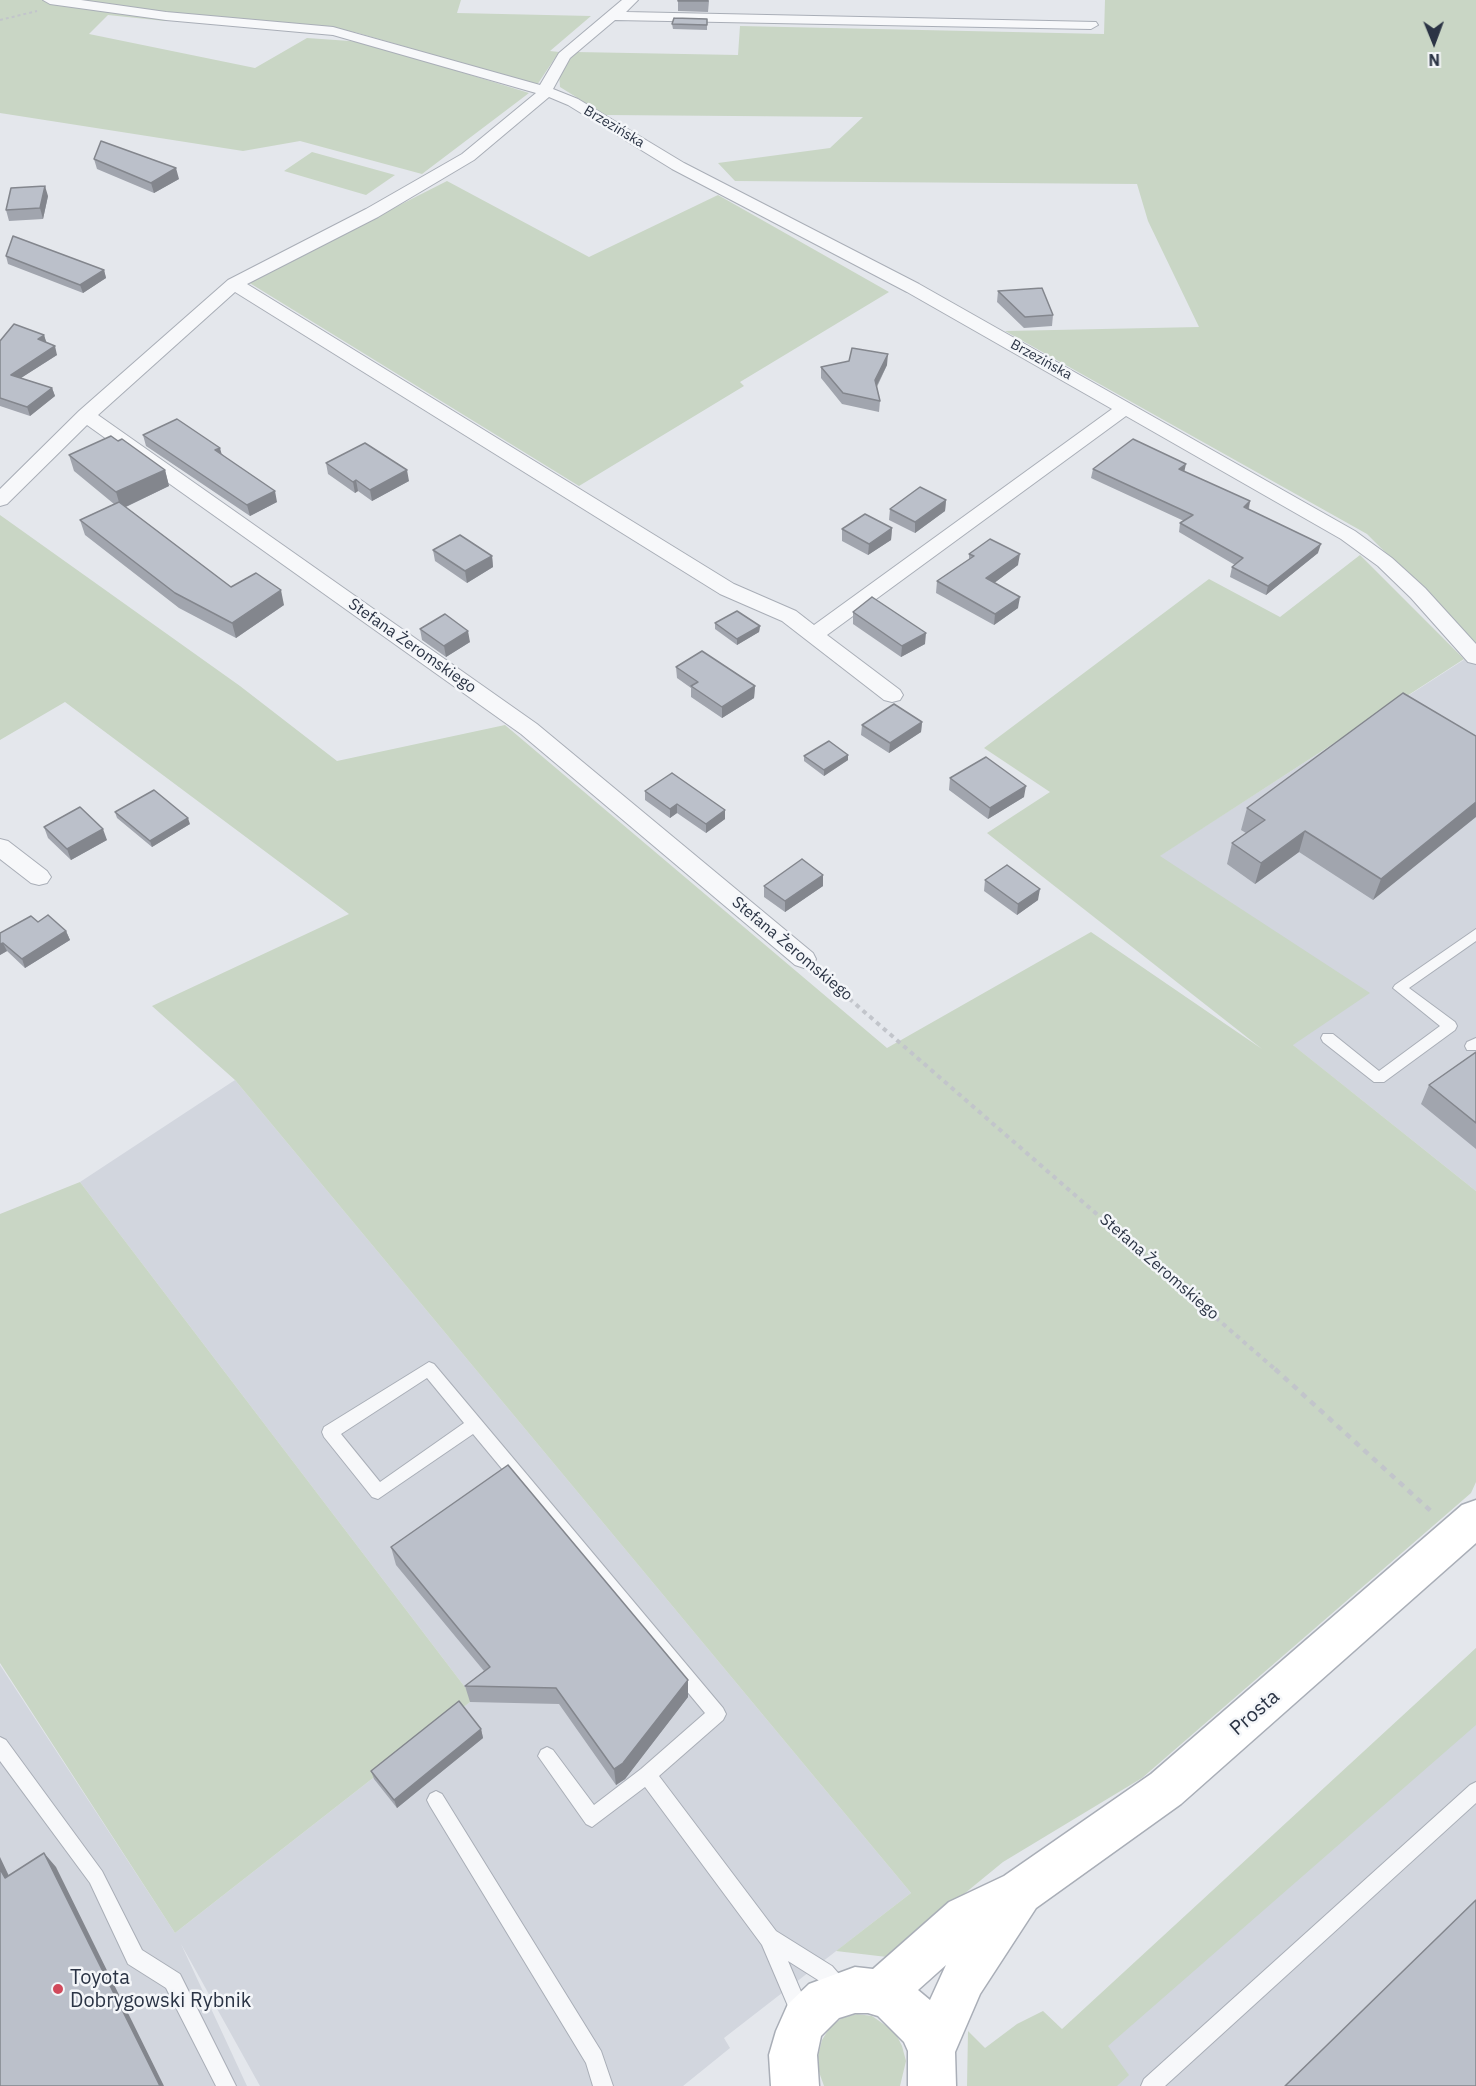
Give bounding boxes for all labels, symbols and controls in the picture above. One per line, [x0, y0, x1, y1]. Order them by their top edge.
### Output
north arrow [1404, 12, 1464, 72]
text: N [1428, 50, 1440, 70]
street label: Brzezińska [581, 102, 647, 152]
street label: Brzezińska [1007, 336, 1075, 384]
street label: Stefana Żeromskiego [344, 595, 480, 697]
street label: Stefana Żeromskiego [728, 893, 856, 1005]
street label: Stefana Żeromskiego [1095, 1210, 1223, 1324]
street label: Prosta [1225, 1685, 1285, 1741]
place label: Toyota Dobrygowski Rybnik [70, 1966, 251, 2013]
marker: Toyota Dobrygowski Rybnik [51, 1982, 65, 1996]

